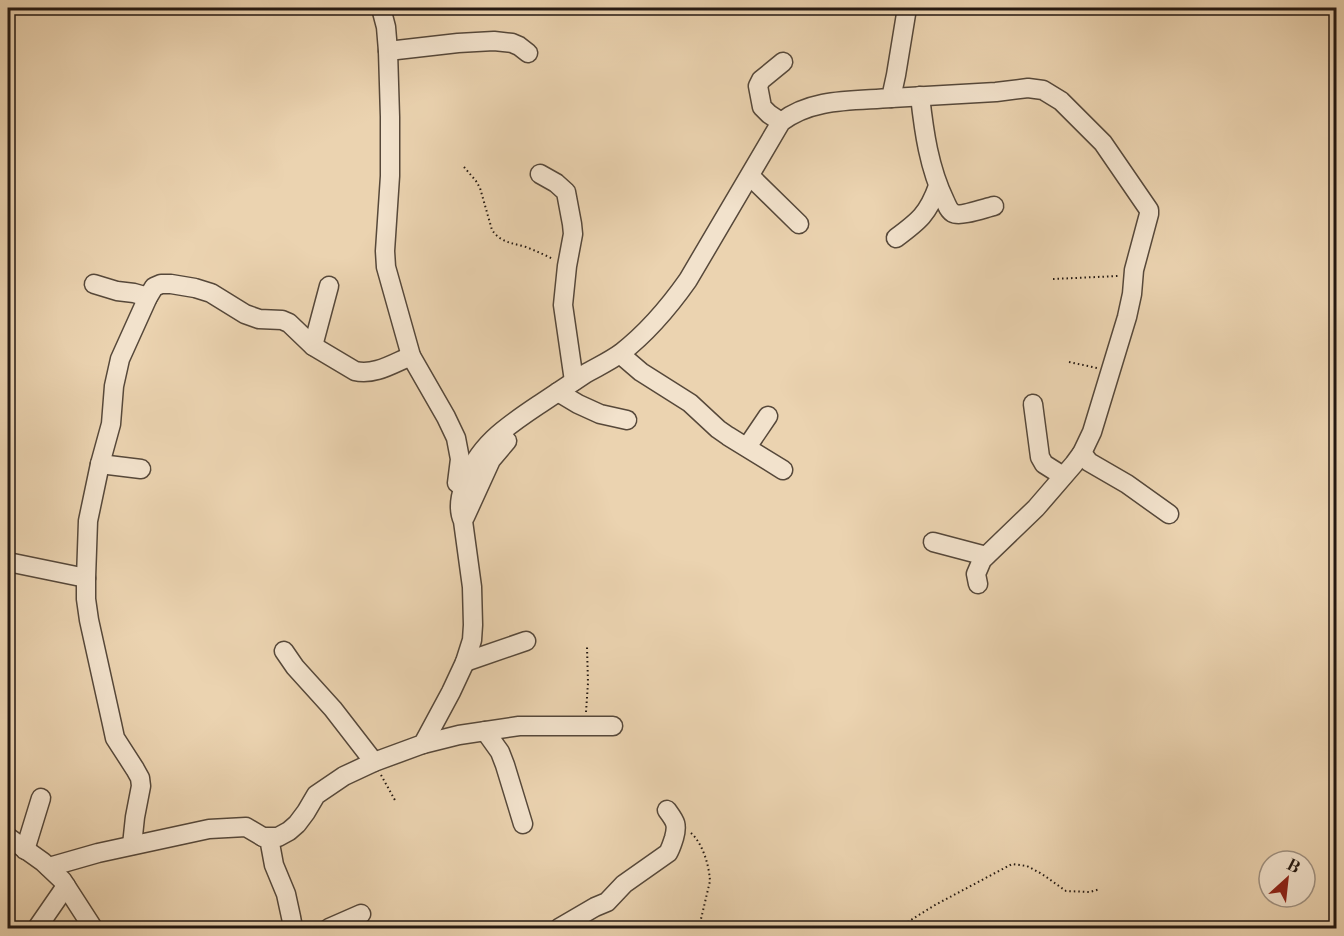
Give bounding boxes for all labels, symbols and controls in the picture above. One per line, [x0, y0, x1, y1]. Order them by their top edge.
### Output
north arrow [1257, 849, 1317, 909]
text: B [1283, 855, 1303, 878]

